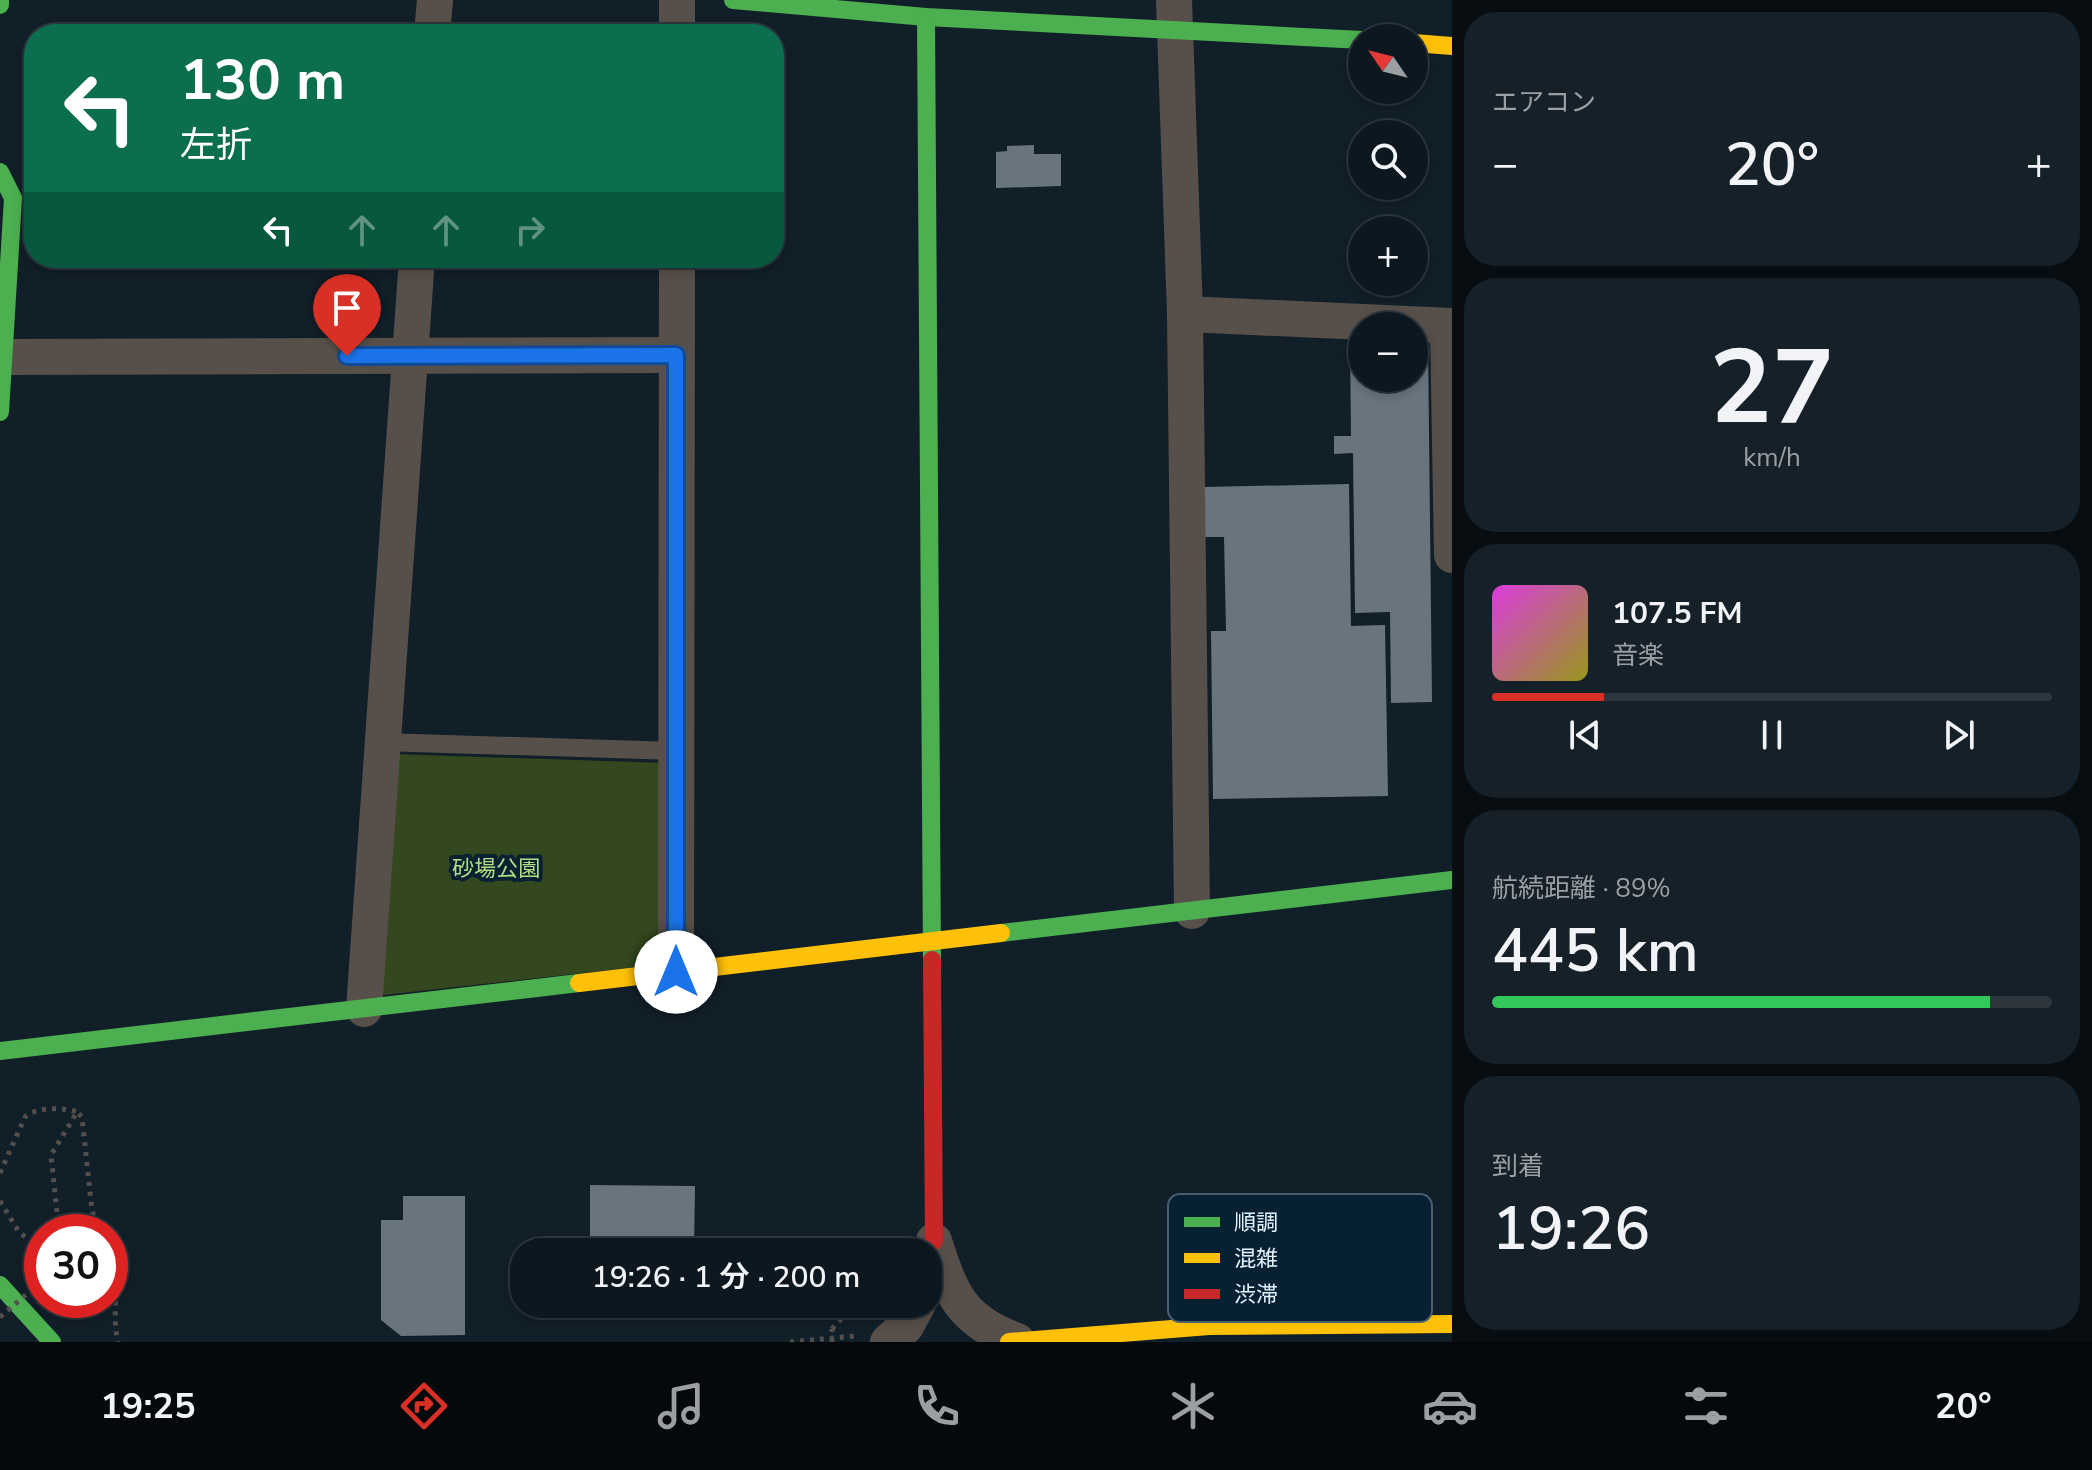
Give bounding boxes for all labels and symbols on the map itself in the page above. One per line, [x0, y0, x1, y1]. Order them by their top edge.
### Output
north arrow [1348, 24, 1428, 104]
pin [313, 274, 381, 356]
park label: 砂場公園 [452, 854, 540, 884]
position arrow [634, 930, 718, 1014]
legend [1168, 1194, 1432, 1322]
text: 順調 [1234, 1208, 1278, 1238]
speed limit sign: 30 [24, 1214, 128, 1318]
text: 混雑 [1234, 1244, 1278, 1274]
text: 渋滞 [1234, 1280, 1278, 1310]

